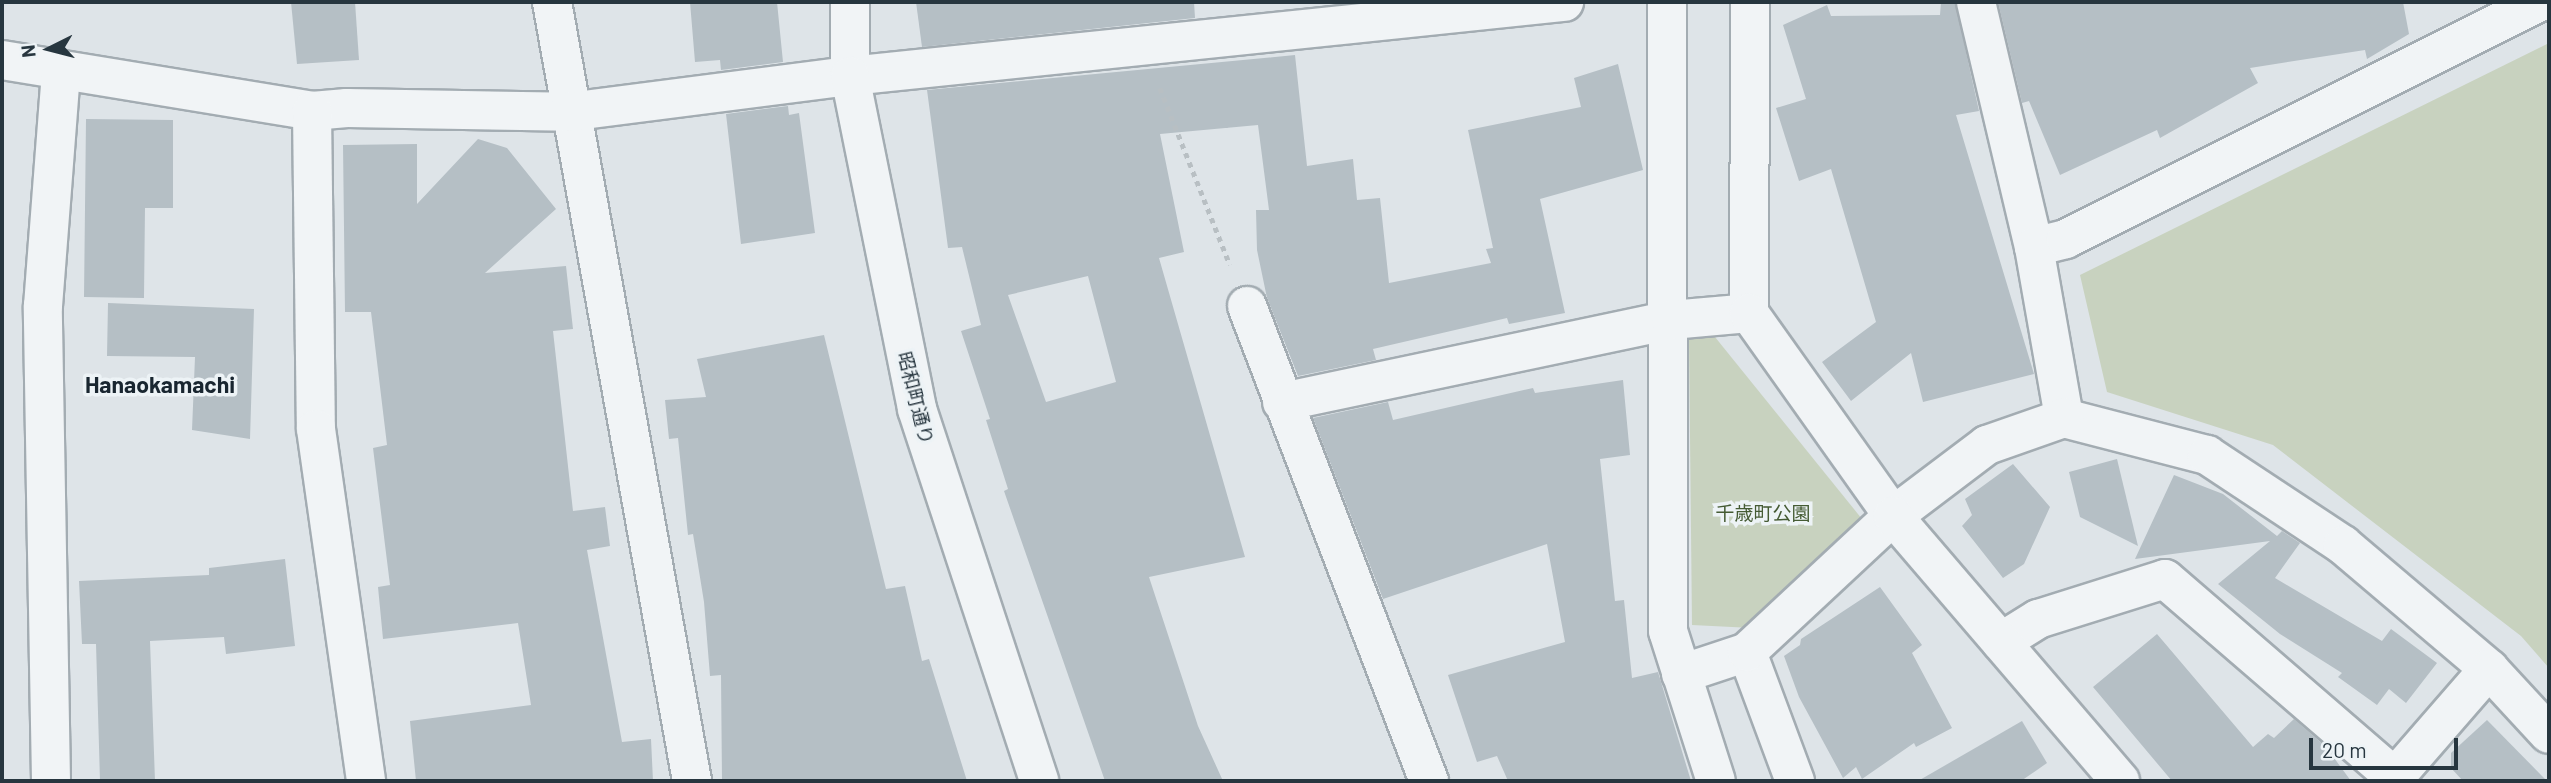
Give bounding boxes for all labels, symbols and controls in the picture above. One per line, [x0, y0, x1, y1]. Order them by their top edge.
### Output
north arrow [14, 14, 84, 84]
text: N [16, 44, 40, 59]
street label: 昭和町通り [893, 349, 939, 447]
district label: Hanaokamachi [85, 370, 235, 398]
park label: 千歳町公園 [1716, 502, 1810, 524]
scale bar [2313, 724, 2462, 768]
text: 20 m [2322, 737, 2367, 762]

